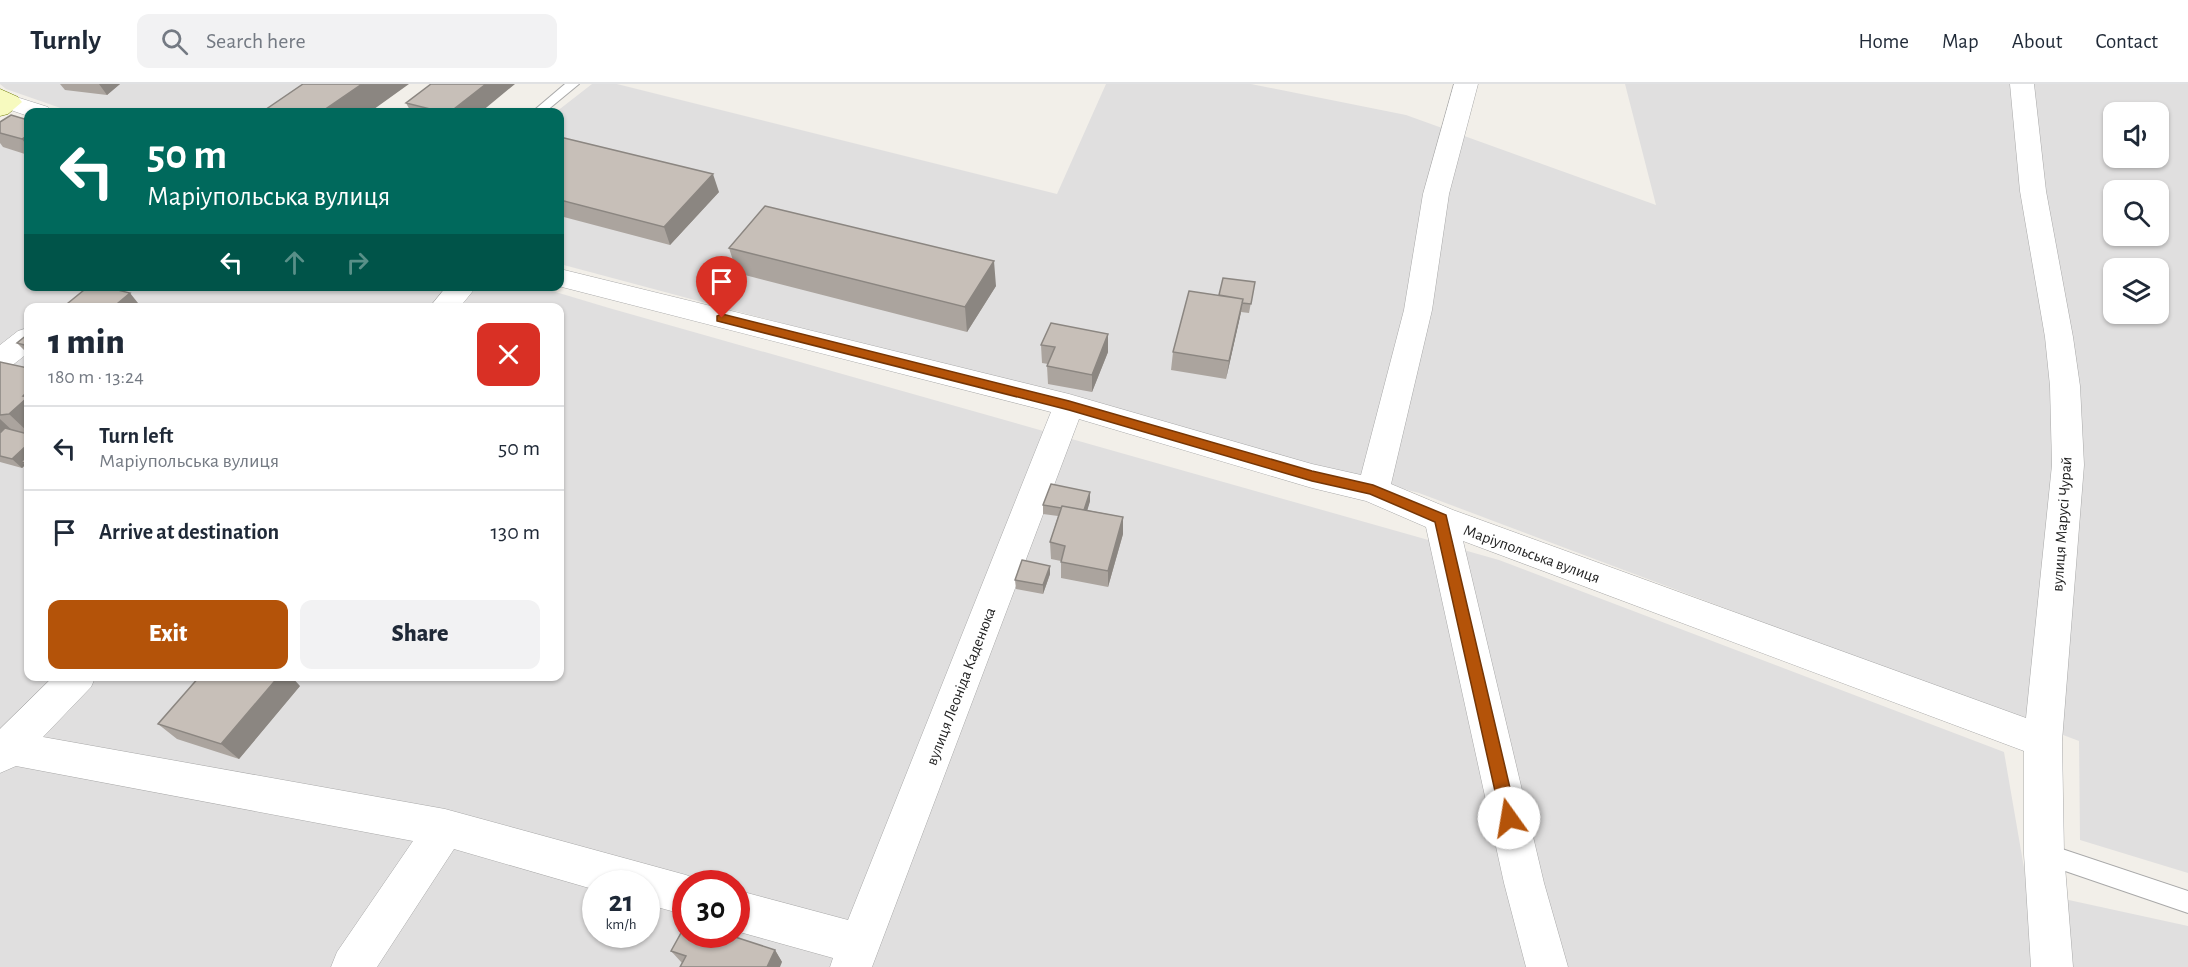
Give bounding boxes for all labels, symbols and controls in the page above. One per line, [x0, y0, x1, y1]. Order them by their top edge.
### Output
search box [137, 14, 557, 68]
icon: search [158, 25, 191, 58]
text: Turnly [30, 27, 101, 55]
text: Search here [206, 30, 306, 52]
text: Home [1858, 31, 1909, 52]
text: Map [1942, 31, 1979, 52]
text: About [2012, 31, 2062, 52]
text: Contact [2095, 31, 2158, 52]
map controls [2103, 102, 2169, 324]
button: sound [2103, 102, 2169, 168]
icon: left [48, 132, 126, 210]
text: 50 m [147, 134, 227, 176]
button: search [2103, 180, 2169, 246]
text: Маріупольська вулиця [147, 183, 390, 210]
icon: left [215, 246, 248, 279]
icon: ahead [278, 246, 311, 279]
icon: right [341, 246, 374, 279]
pin [696, 256, 747, 318]
button: layers [2103, 258, 2169, 324]
icon: arrive [705, 265, 738, 298]
button: close [477, 323, 540, 386]
text: 1 min [48, 324, 125, 360]
text: 180 m · 13:24 [48, 367, 144, 387]
text: Turn left [99, 425, 173, 447]
icon: left [48, 432, 81, 465]
text: 50 m [498, 437, 540, 459]
text: Маріупольська вулиця [99, 451, 279, 471]
street label: вулиця Марусі Чурай [2049, 456, 2076, 592]
icon: arrive [48, 516, 81, 549]
text: Arrive at destination [99, 521, 279, 543]
text: 130 m [491, 521, 540, 543]
street label: Маріупольська вулиця [1461, 522, 1602, 587]
button: Exit [48, 600, 288, 669]
button: Share [300, 600, 540, 669]
street label: вулиця Леоніда Каденюка [923, 605, 999, 768]
position arrow [1477, 786, 1541, 850]
speed limit sign: 30 [672, 870, 750, 948]
text: 21 [609, 887, 633, 917]
text: km/h [606, 917, 636, 932]

